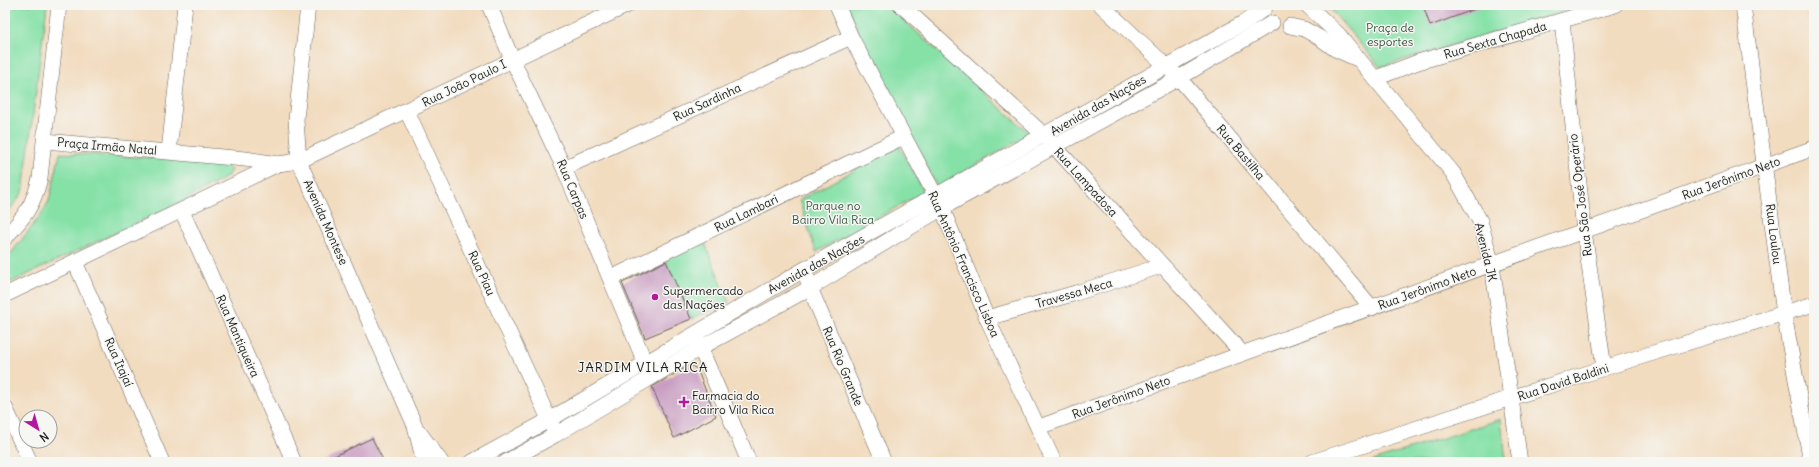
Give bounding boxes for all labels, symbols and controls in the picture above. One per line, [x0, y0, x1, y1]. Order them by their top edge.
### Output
street label: Rua Sexta Chapada [1442, 18, 1548, 62]
park label: Praça de esportes [1366, 20, 1414, 49]
street label: Rua João Paulo I [420, 56, 508, 110]
street label: Avenida das Nações [1047, 71, 1149, 139]
street label: Rua Sardinha [671, 80, 743, 124]
street label: Rua Bastilha [1214, 121, 1269, 183]
street label: Rua São José Operário [1565, 133, 1595, 257]
street label: Praça Irmão Natal [56, 134, 158, 158]
street label: Rua Lampadosa [1051, 144, 1121, 220]
street label: Rua Jerônimo Neto [1680, 153, 1782, 203]
street label: Rua Carpas [554, 157, 592, 221]
street label: Avenida Montese [300, 177, 352, 267]
street label: Rua Antônio Francisco Lisboa [925, 189, 1003, 340]
street label: Rua Lambari [712, 191, 780, 235]
park label: Parque no Bairro Vila Rica [792, 198, 874, 227]
street label: Rua Loulou [1763, 203, 1785, 265]
street label: Avenida JK [1471, 221, 1501, 283]
street label: Avenida das Nações [765, 231, 867, 297]
street label: Rua Piau [465, 248, 499, 298]
street label: Rua Jerônimo Neto [1376, 263, 1478, 313]
street label: Travessa Meca [1034, 275, 1114, 311]
place label: Supermercado das Nações [663, 283, 744, 312]
street label: Rua Mantiqueira [213, 292, 263, 380]
marker: Supermercado das Nações [650, 292, 660, 302]
street label: Rua Rio Grande [820, 324, 866, 408]
street label: Rua Itajaí [102, 335, 137, 389]
district label: JARDIM VILA RICA [578, 359, 708, 376]
street label: Rua David Baldini [1516, 360, 1610, 404]
street label: Rua Jerônimo Neto [1070, 372, 1172, 422]
place label: Farmacia do Bairro Vila Rica [692, 388, 775, 417]
marker: Farmacia do Bairro Vila Rica [679, 397, 689, 407]
north arrow [18, 409, 58, 449]
text: N [37, 429, 51, 445]

